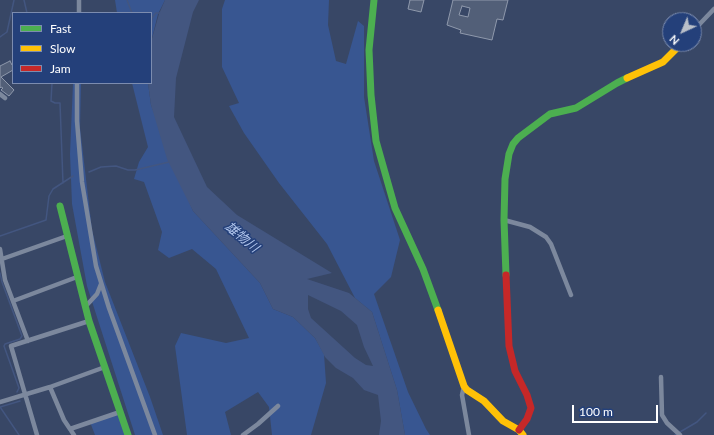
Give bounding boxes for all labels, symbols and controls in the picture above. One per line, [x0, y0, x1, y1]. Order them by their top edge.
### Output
legend [12, 12, 152, 84]
north arrow [662, 12, 702, 52]
text: Fast [50, 21, 71, 36]
text: N [666, 33, 682, 48]
text: Slow [50, 41, 75, 56]
text: Jam [50, 61, 71, 76]
water label: 雄物川 [222, 218, 262, 256]
scale bar [574, 397, 660, 423]
text: 100 m [579, 404, 613, 419]

